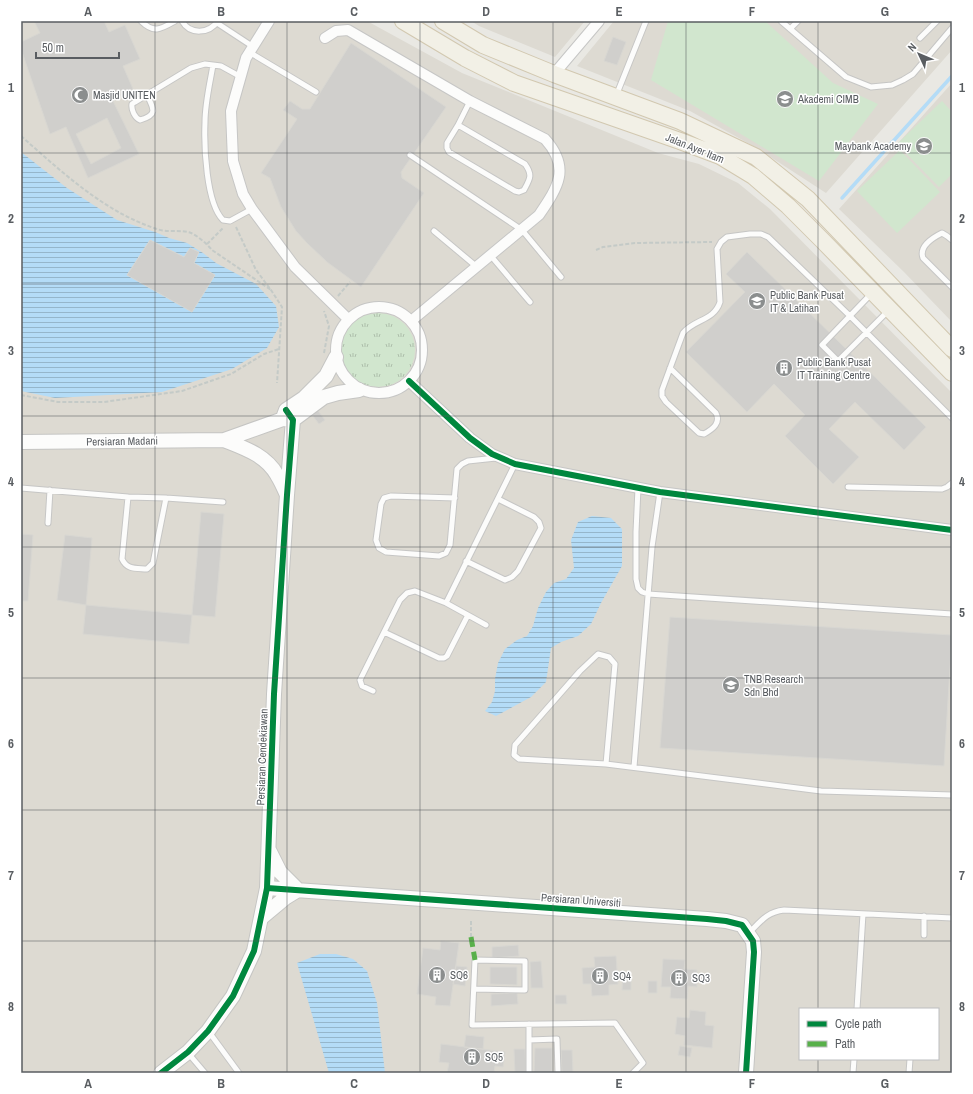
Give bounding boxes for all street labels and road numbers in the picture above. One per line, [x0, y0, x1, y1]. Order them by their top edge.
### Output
street label: Jalan Ayer Itam [664, 130, 726, 166]
street label: Persiaran Madani [86, 433, 158, 449]
street label: Persiaran Cendekiawan [253, 708, 271, 806]
street label: Persiaran Universiti [541, 890, 621, 910]

